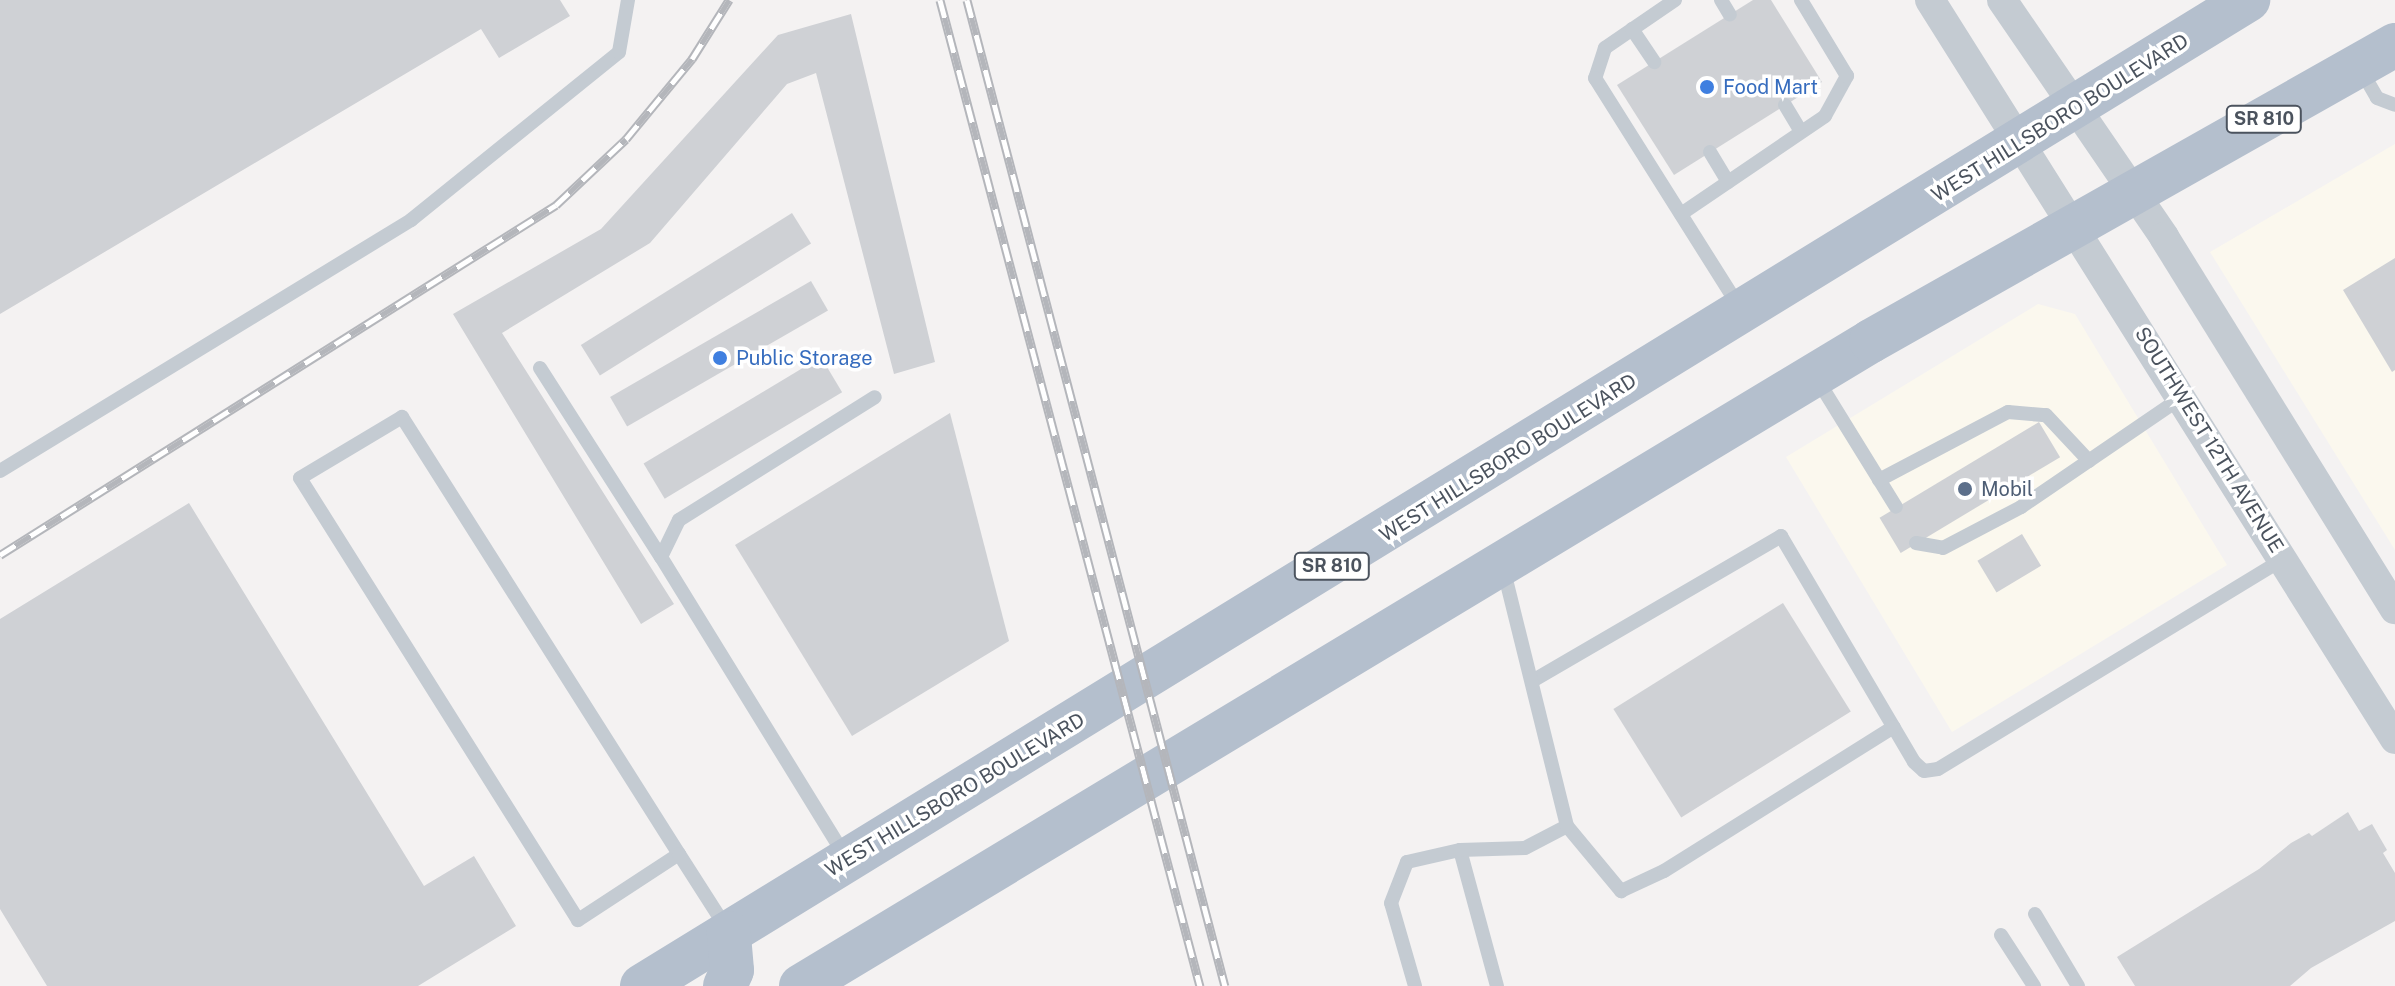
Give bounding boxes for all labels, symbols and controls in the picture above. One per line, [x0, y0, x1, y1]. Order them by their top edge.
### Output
street label: WEST HILLSBORO BOULEVARD [1927, 29, 2193, 207]
place label: Food Mart [1723, 75, 1818, 99]
marker: Food Mart [1698, 78, 1716, 96]
road number: SR 810 [2224, 105, 2304, 133]
street label: SOUTHWEST 12TH AVENUE [2130, 323, 2288, 557]
place label: Public Storage [736, 346, 873, 370]
marker: Public Storage [711, 349, 729, 367]
street label: WEST HILLSBORO BOULEVARD [1375, 369, 1641, 547]
place label: Mobil [1981, 477, 2033, 501]
marker: Mobil [1956, 480, 1974, 498]
road number: SR 810 [1292, 552, 1372, 580]
street label: WEST HILLSBORO BOULEVARD [821, 708, 1089, 882]

